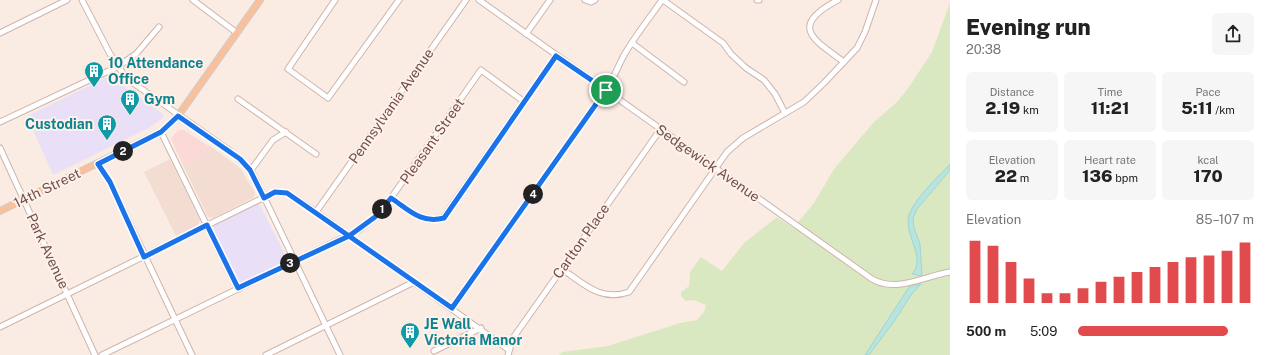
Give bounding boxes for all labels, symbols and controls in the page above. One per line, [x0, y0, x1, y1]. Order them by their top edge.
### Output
button: share [1212, 13, 1254, 55]
text: Evening run [966, 14, 1091, 40]
text: 20:38 [966, 42, 1001, 57]
street label: Pennsylvania Avenue [345, 45, 437, 167]
place label: 10 Attendance Office [108, 55, 203, 87]
building icon: 10 Attendance Office [83, 60, 105, 88]
pin [589, 73, 623, 107]
icon: arrive [595, 79, 617, 101]
text: Distance [990, 86, 1034, 98]
text: Time [1097, 86, 1123, 98]
text: Pace [1195, 86, 1221, 98]
building icon: Gym [119, 88, 141, 116]
place label: Gym [144, 91, 175, 107]
street label: Pleasant Street [397, 95, 467, 187]
text: 2.19 [985, 98, 1020, 118]
text: 11:21 [1091, 98, 1129, 118]
text: 5:11 [1181, 98, 1213, 118]
text: km [1020, 104, 1039, 116]
text: /km [1213, 104, 1235, 116]
building icon: Custodian [96, 113, 118, 141]
place label: Custodian [25, 116, 93, 132]
street label: Sedgewick Avenue [653, 121, 763, 205]
pin: 2 [113, 141, 133, 161]
text: 2 [120, 145, 127, 157]
text: Elevation [989, 154, 1035, 166]
text: Heart rate [1084, 154, 1136, 166]
text: kcal [1197, 154, 1219, 166]
street label: 14th Street [11, 165, 83, 211]
text: 22 [995, 166, 1017, 186]
text: 136 [1082, 166, 1113, 186]
text: 170 [1193, 166, 1223, 186]
text: m [1017, 172, 1029, 184]
text: bpm [1113, 172, 1138, 184]
pin: 4 [523, 184, 543, 204]
text: 4 [529, 188, 537, 200]
pin: 1 [372, 199, 392, 219]
street label: Carlton Place [549, 201, 613, 281]
text: 1 [380, 203, 384, 215]
street label: Park Avenue [24, 211, 72, 291]
text: Elevation [966, 212, 1021, 227]
text: 85–107 m [1196, 212, 1254, 227]
pin: 3 [280, 253, 300, 273]
text: 3 [286, 257, 294, 269]
place label: JE Wall Victoria Manor [424, 316, 522, 348]
building icon: JE Wall Victoria Manor [399, 321, 421, 349]
text: 500 m [966, 324, 1006, 339]
text: 5:09 [1030, 324, 1057, 339]

